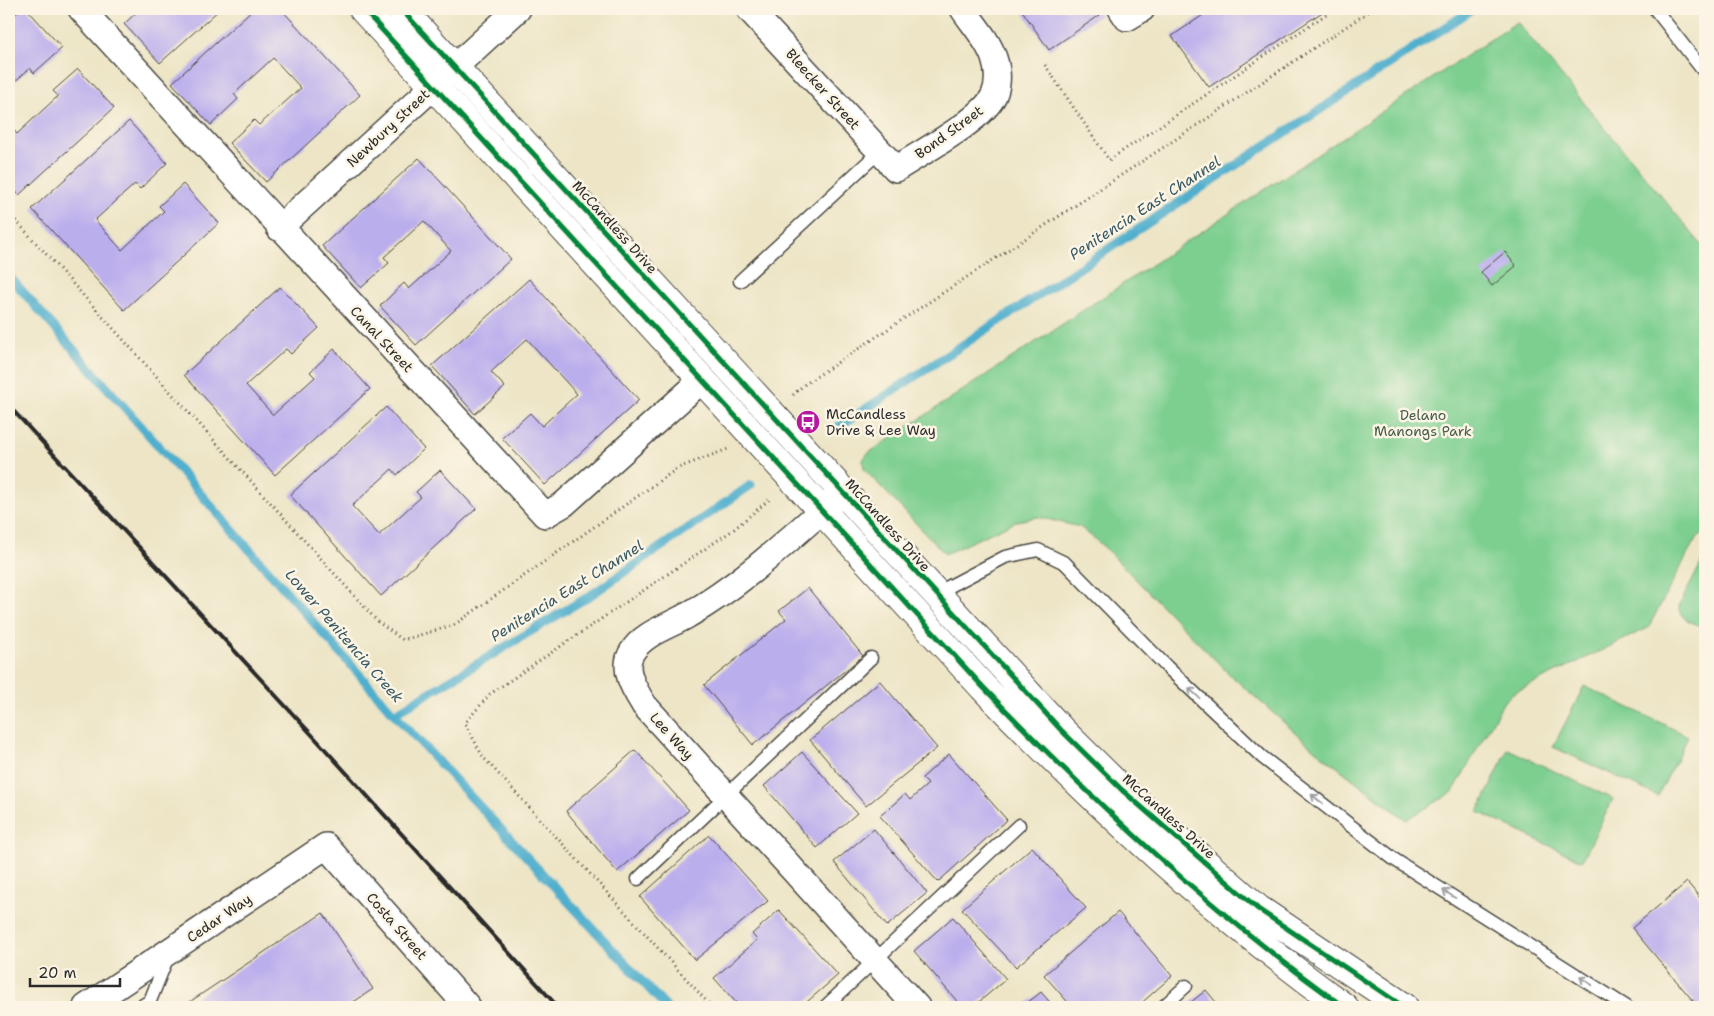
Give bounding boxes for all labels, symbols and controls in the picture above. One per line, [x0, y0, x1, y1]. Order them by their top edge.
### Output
street label: Bleecker Street [782, 45, 864, 133]
street label: Newbury Street [343, 85, 433, 171]
street label: Bond Street [911, 101, 987, 163]
water label: Penitencia East Channel [1066, 151, 1225, 264]
street label: McCandless Drive [568, 177, 662, 277]
street label: Canal Street [347, 302, 417, 376]
place label: McCandless Drive & Lee Way [826, 405, 936, 439]
park label: Delano Manongs Park [1374, 406, 1472, 440]
bus stop icon: McCandless Drive & Lee Way [795, 409, 821, 435]
street label: McCandless Drive [841, 475, 935, 575]
water label: Penitencia East Channel [487, 536, 647, 646]
water label: Lower Penitencia Creek [280, 565, 408, 707]
one-way arrow [1188, 687, 1200, 699]
street label: Lee Way [646, 709, 698, 763]
street label: McCandless Drive [1119, 769, 1219, 863]
one-way arrow [1311, 794, 1324, 805]
street label: Costa Street [363, 889, 431, 963]
one-way arrow [1442, 889, 1456, 899]
street label: Cedar Way [183, 890, 255, 946]
scale bar [30, 956, 120, 988]
text: 20 m [38, 963, 77, 983]
one-way arrow [1579, 976, 1593, 986]

